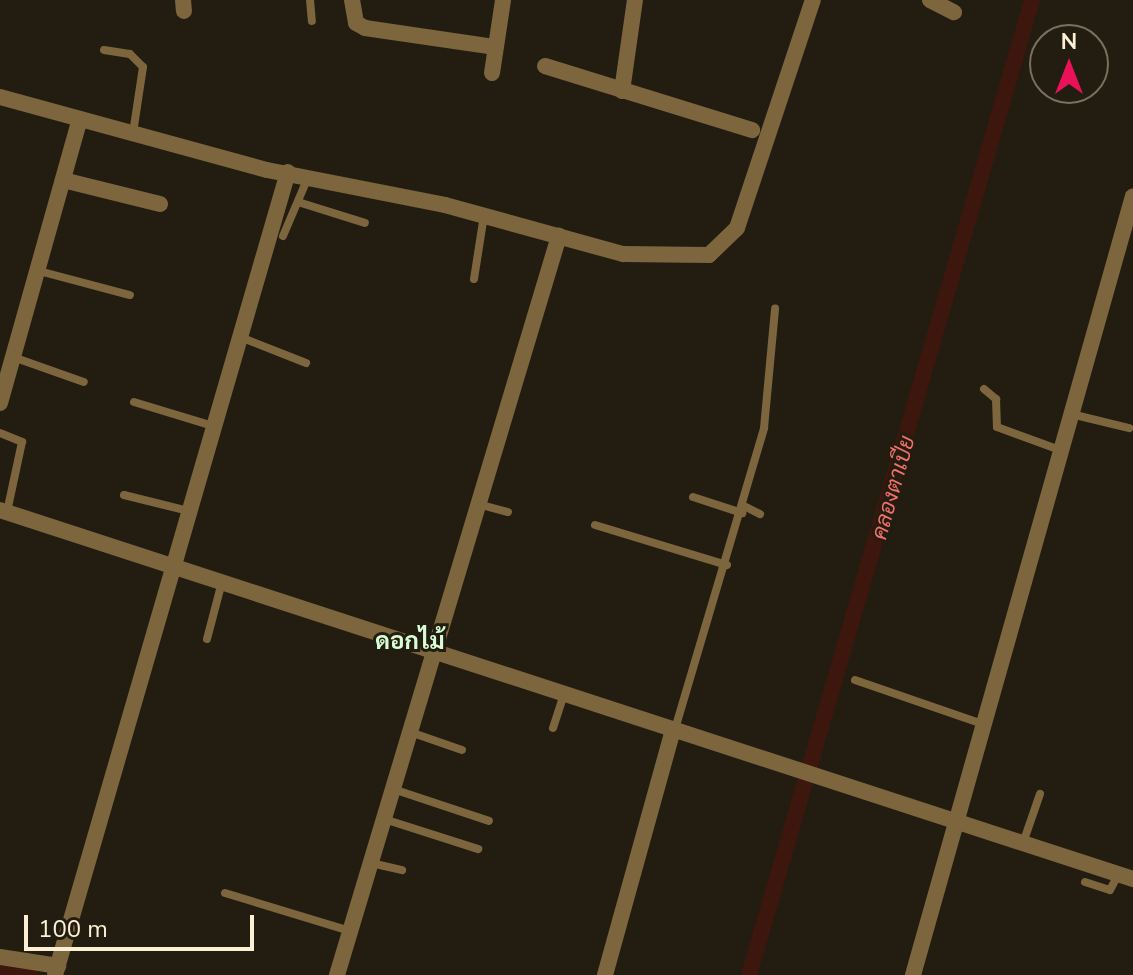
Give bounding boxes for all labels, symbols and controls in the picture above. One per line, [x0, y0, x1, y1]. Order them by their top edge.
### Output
north arrow [1029, 24, 1109, 104]
text: N [1061, 27, 1077, 57]
water label: คลองตาเปีย [867, 433, 921, 543]
district label: ดอกไม้ [375, 628, 445, 656]
scale bar [28, 899, 258, 949]
text: 100 m [38, 913, 108, 945]

